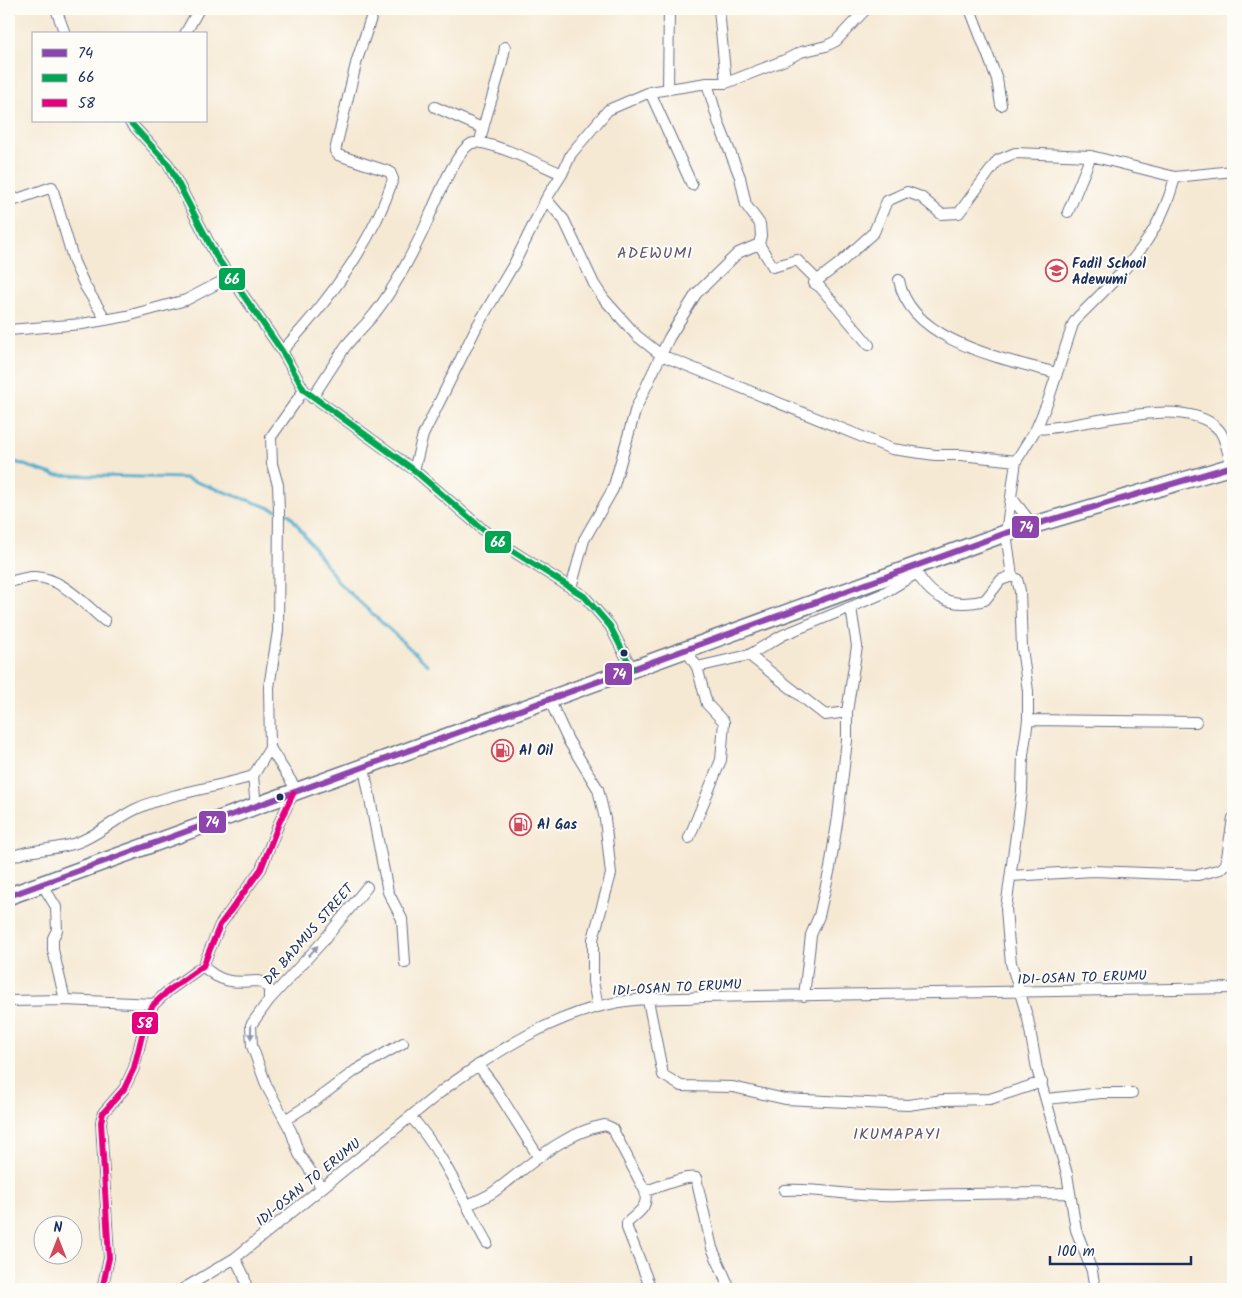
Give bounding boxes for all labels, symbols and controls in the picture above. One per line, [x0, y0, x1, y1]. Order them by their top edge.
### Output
legend [32, 32, 208, 122]
text: 74 [78, 42, 93, 66]
text: 66 [78, 66, 95, 90]
text: 58 [78, 92, 96, 116]
district label: ADEWUMI [617, 241, 693, 266]
place label: Fadil School Adewumi [1072, 253, 1146, 291]
school or university icon: Fadil School Adewumi [1044, 259, 1068, 283]
line badge: 66 [218, 267, 246, 291]
text: 66 [224, 269, 240, 291]
line badge: 74 [1011, 515, 1040, 539]
text: 74 [1019, 517, 1033, 539]
line badge: 66 [484, 530, 512, 554]
text: 66 [490, 532, 506, 554]
unlabelled marker [619, 648, 629, 658]
line badge: 74 [604, 662, 633, 686]
text: 74 [612, 664, 626, 686]
fuel station icon: Al Oil [491, 738, 515, 762]
place label: Al Oil [519, 740, 553, 762]
unlabelled marker [275, 792, 285, 802]
line badge: 74 [198, 810, 227, 834]
text: 74 [205, 812, 219, 834]
fuel station icon: Al Gas [509, 812, 533, 836]
place label: Al Gas [537, 814, 577, 836]
street label: DR BADMUS STREET [258, 878, 360, 990]
one-way arrow [307, 945, 319, 957]
street label: IDI-OSAN TO ERUMU [1017, 965, 1147, 991]
street label: IDI-OSAN TO ERUMU [612, 974, 742, 1002]
line badge: 58 [131, 1011, 159, 1035]
text: 58 [136, 1013, 153, 1035]
one-way arrow [247, 1025, 255, 1041]
district label: IKUMAPAYI [853, 1122, 941, 1147]
street label: IDI-OSAN TO ERUMU [251, 1133, 366, 1232]
north arrow [32, 1216, 82, 1266]
text: N [54, 1217, 63, 1239]
scale bar [1050, 1233, 1191, 1265]
text: 100 m [1057, 1240, 1095, 1264]

